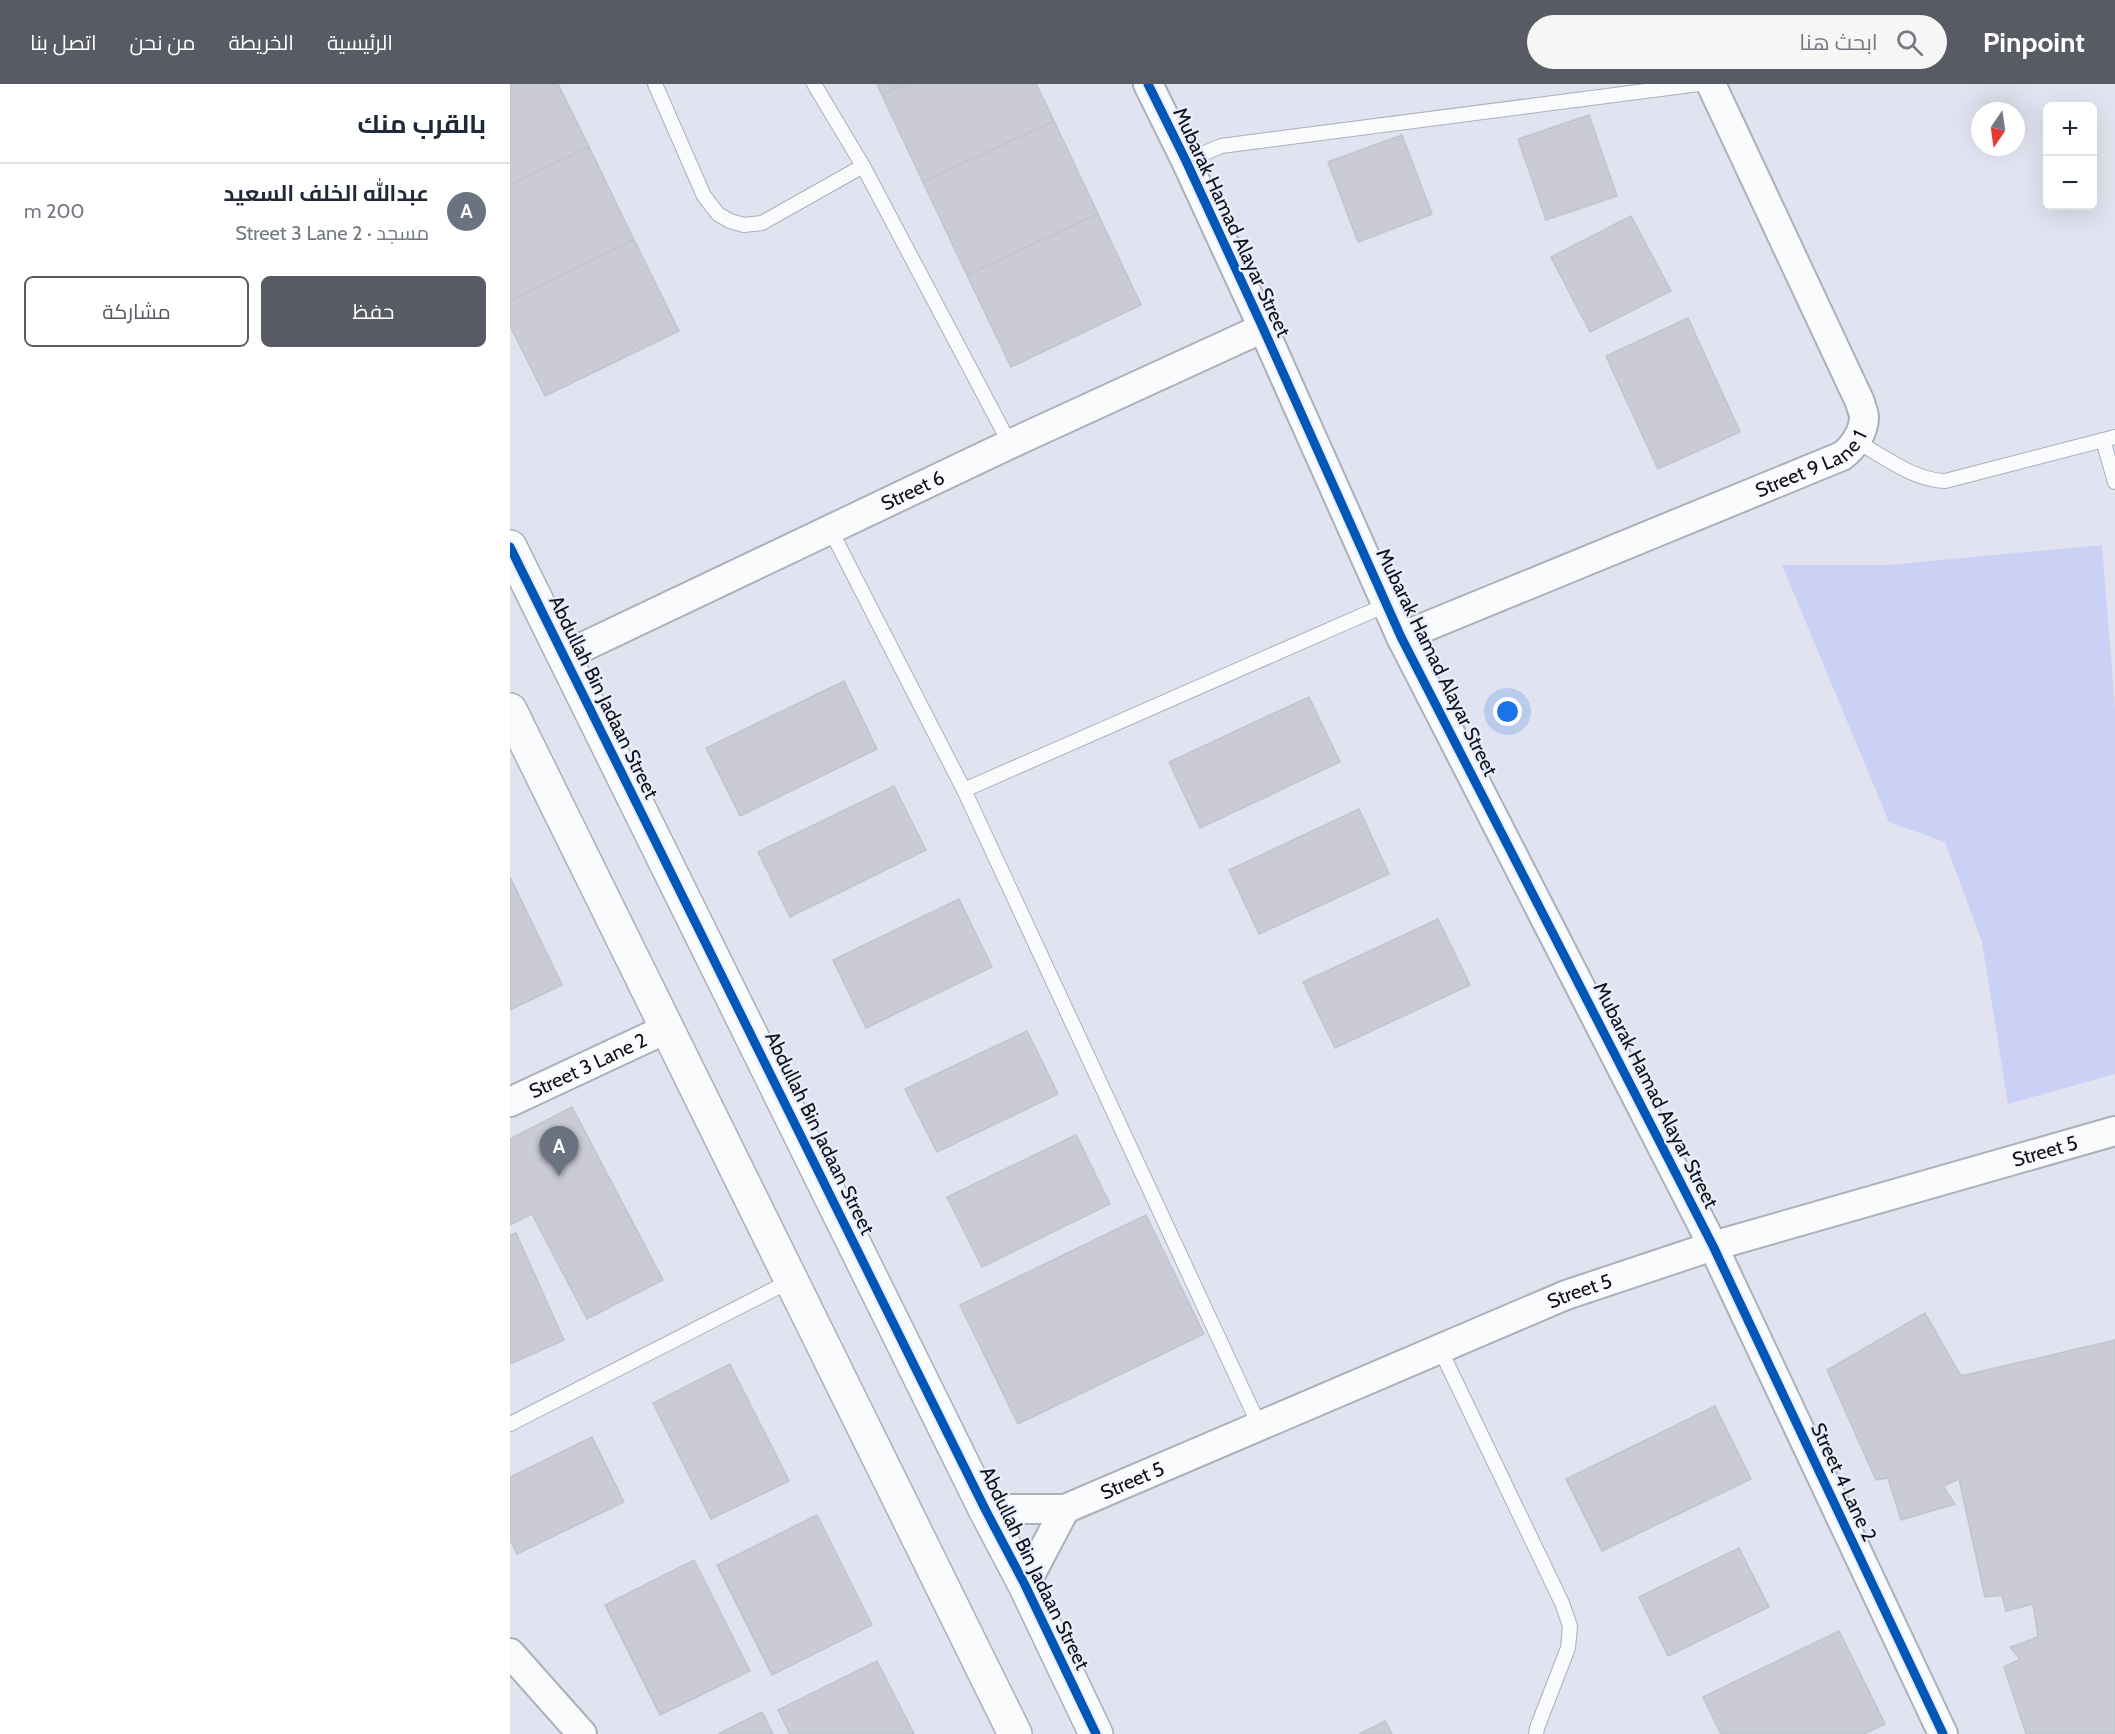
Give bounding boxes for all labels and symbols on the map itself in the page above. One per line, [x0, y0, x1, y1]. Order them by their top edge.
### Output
north arrow [1971, 102, 2025, 156]
street label: Mubarak Hamad Alayar Street [1168, 103, 1296, 341]
street label: Street 9 Lane 1 [1752, 426, 1872, 502]
street label: Street 6 [877, 465, 948, 516]
street label: Mubarak Hamad Alayar Street [1371, 544, 1503, 780]
street label: Abdullah Bin Jadaan Street [544, 592, 664, 803]
your location [1493, 697, 1522, 726]
street label: Mubarak Hamad Alayar Street [1588, 978, 1724, 1212]
street label: Street 3 Lane 2 [525, 1028, 651, 1103]
street label: Abdullah Bin Jadaan Street [760, 1028, 880, 1239]
pin: A [539, 1126, 578, 1176]
street label: Street 5 [2010, 1130, 2080, 1172]
street label: Street 5 [1544, 1269, 1615, 1314]
street label: Street 4 Lane 2 [1806, 1419, 1882, 1545]
street label: Street 5 [1097, 1456, 1168, 1504]
street label: Abdullah Bin Jadaan Street [975, 1463, 1095, 1674]

